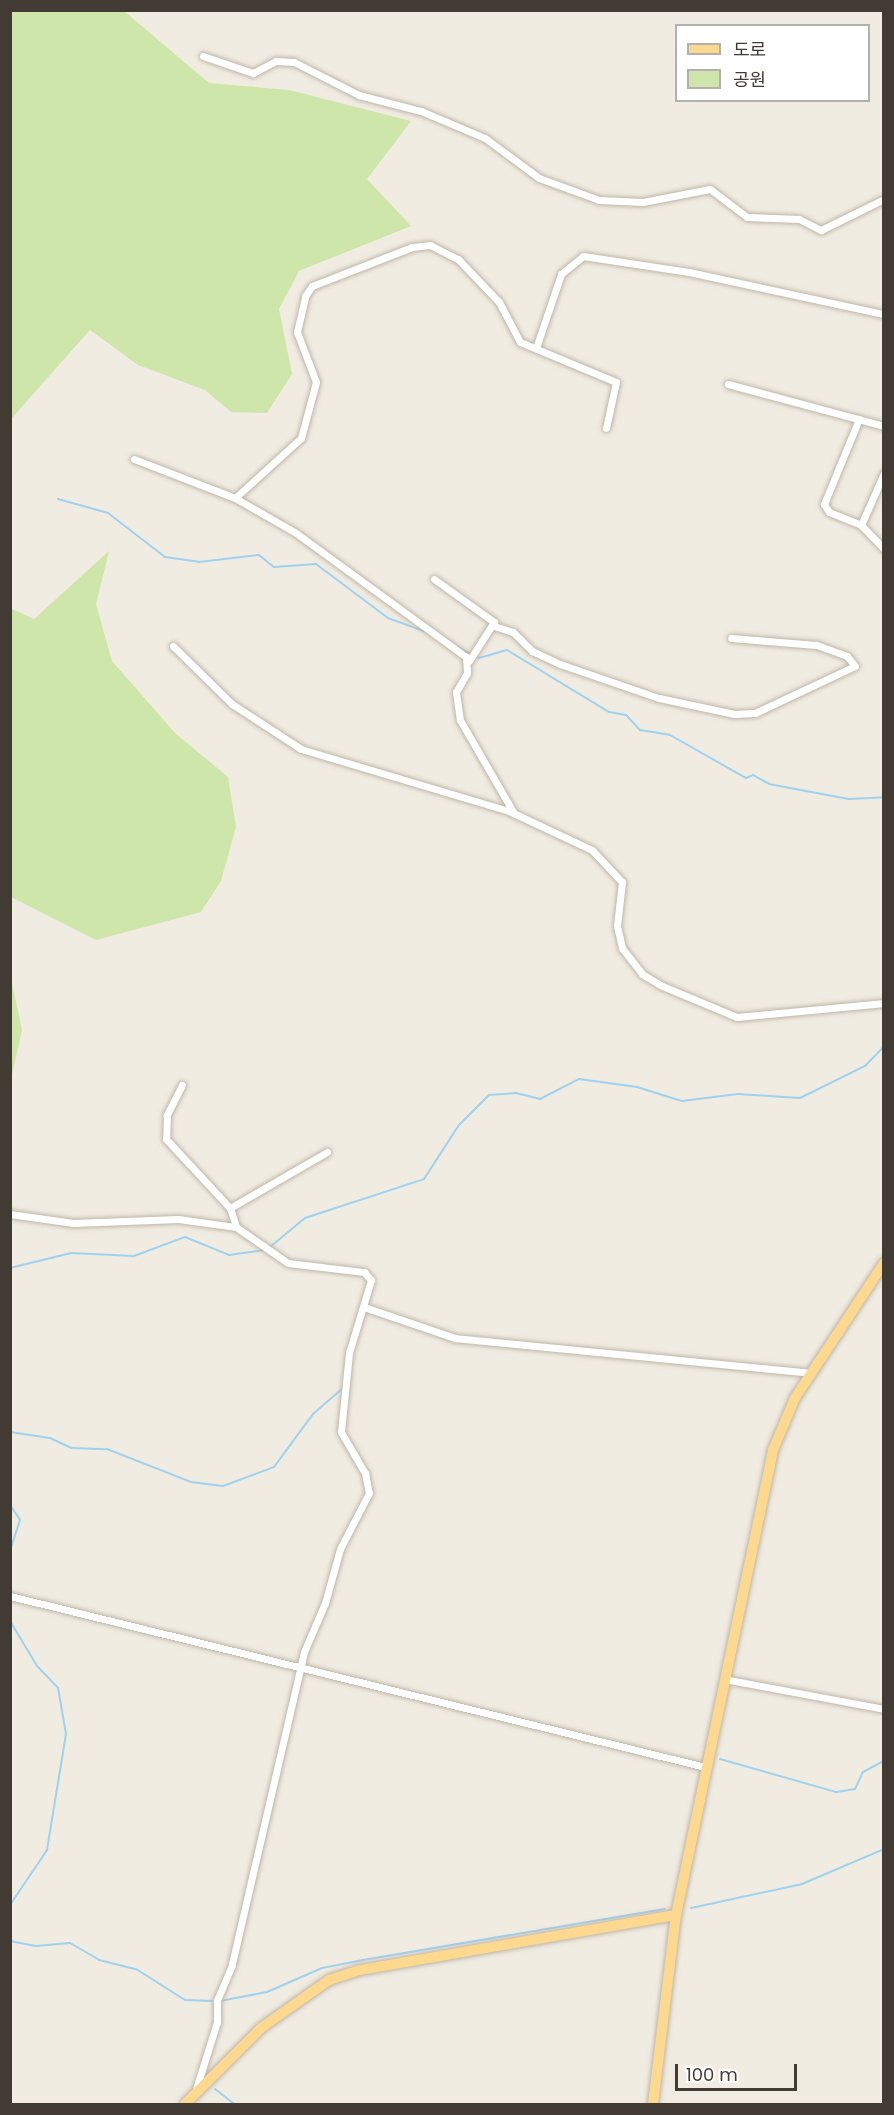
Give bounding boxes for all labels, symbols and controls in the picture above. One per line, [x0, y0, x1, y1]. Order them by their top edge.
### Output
legend [675, 24, 870, 102]
text: 도로 [733, 37, 766, 62]
text: 공원 [733, 67, 766, 92]
scale bar [678, 2052, 800, 2090]
text: 100 m [686, 2062, 738, 2087]

